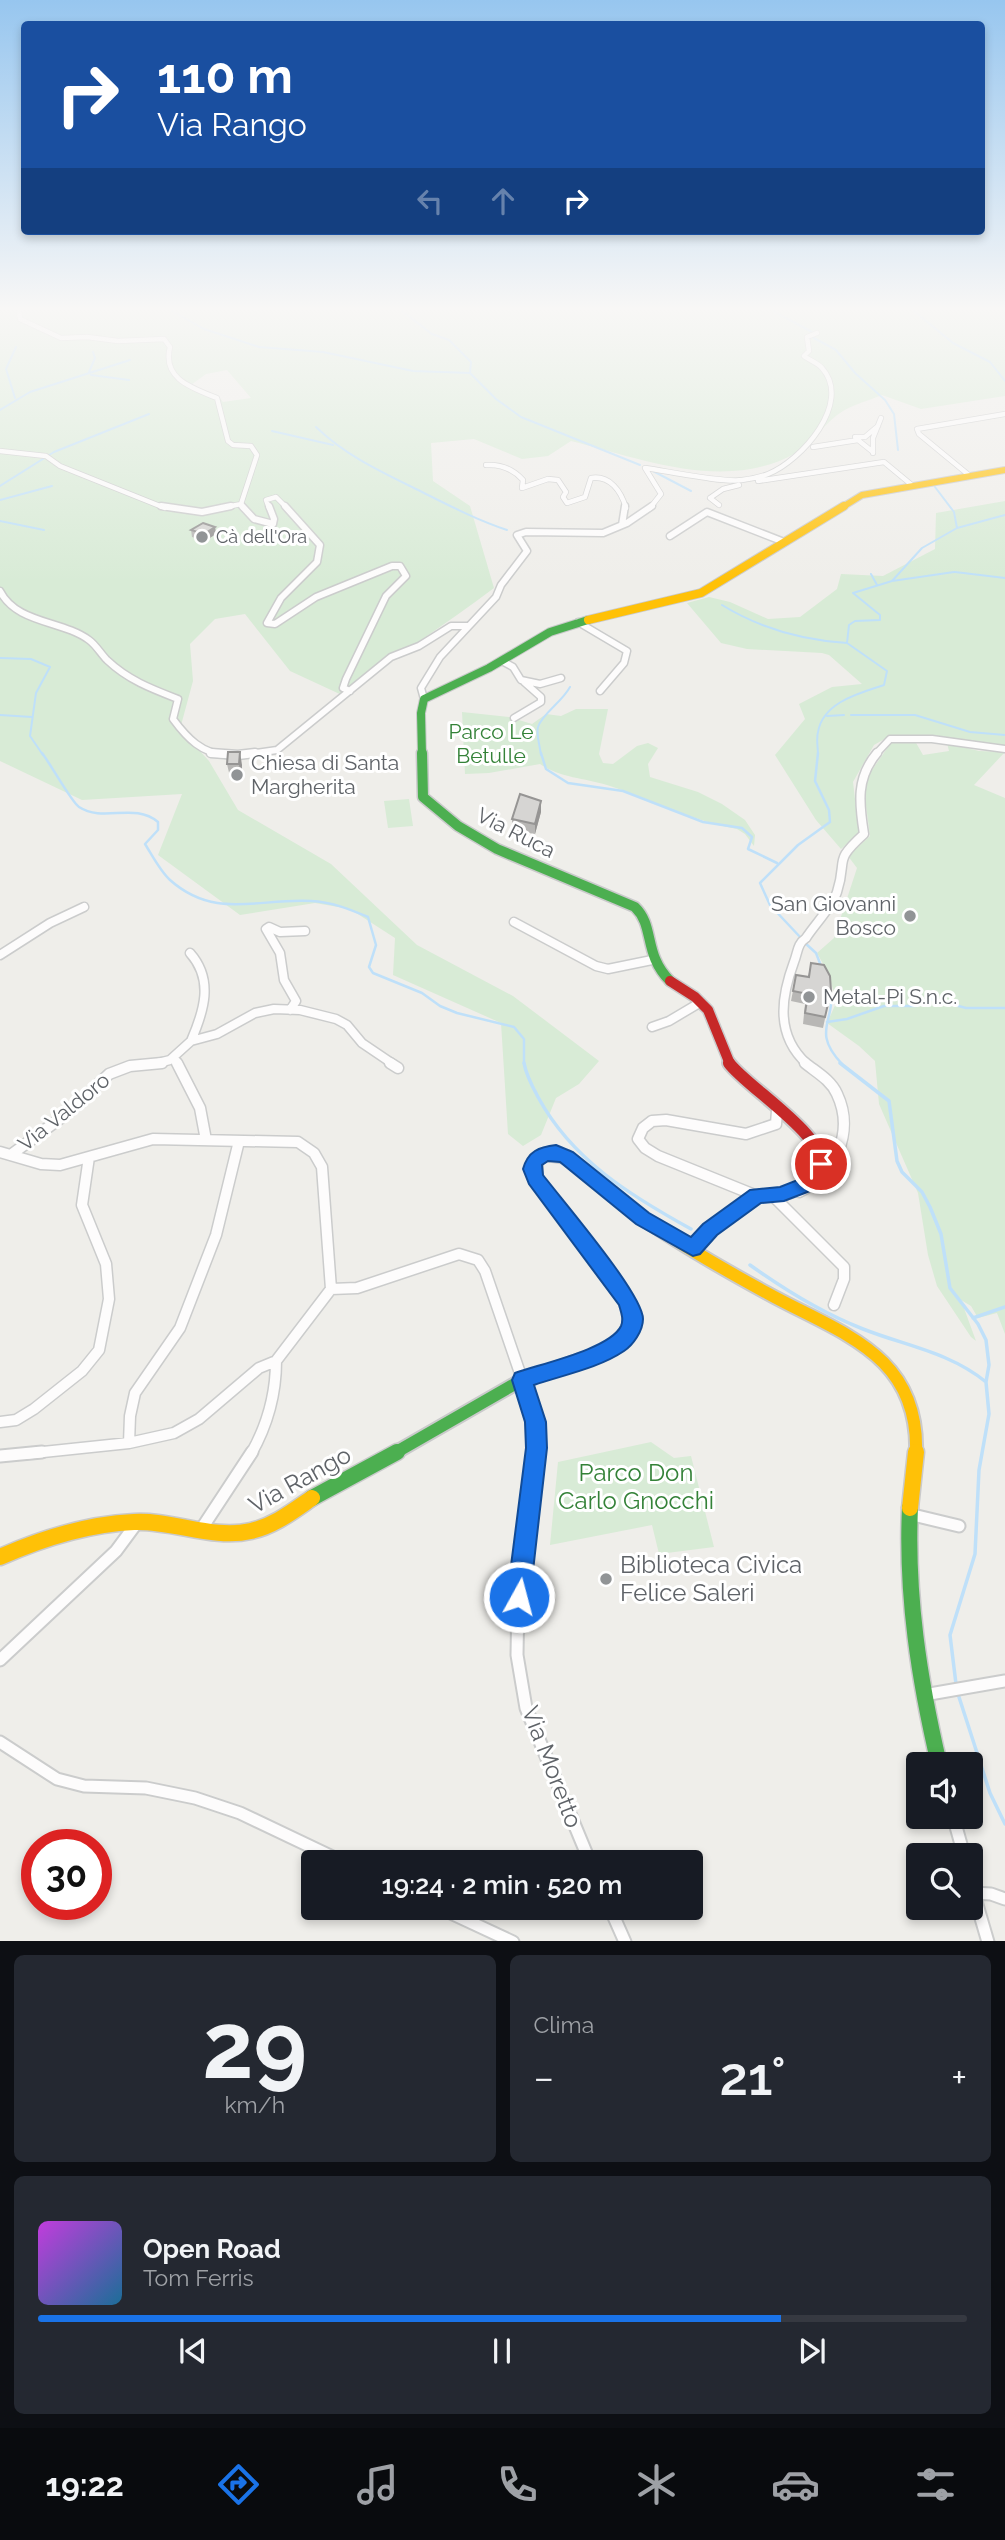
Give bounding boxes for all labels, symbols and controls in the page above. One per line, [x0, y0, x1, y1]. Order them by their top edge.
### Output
text: 110 m [157, 47, 293, 104]
icon: right [42, 49, 133, 140]
text: Via Rango [157, 106, 307, 143]
icon: left [411, 182, 449, 220]
icon: ahead [484, 182, 522, 220]
icon: right [557, 182, 595, 220]
place label: Cà dell'Ora [216, 526, 307, 547]
marker: Cà dell'Ora [194, 529, 210, 545]
park label: Parco Le Betulle [448, 719, 534, 768]
place label: Chiesa di Santa Margherita [251, 750, 399, 799]
marker: Chiesa di Santa Margherita [229, 767, 245, 783]
street label: Via Ruca [473, 802, 560, 863]
place label: San Giovanni Bosco [771, 891, 896, 940]
marker: San Giovanni Bosco [902, 908, 918, 924]
place label: Metal-Pi S.n.c. [823, 984, 957, 1009]
marker: Metal-Pi S.n.c. [801, 989, 817, 1005]
street label: Via Valdoro [13, 1067, 114, 1156]
pin [791, 1134, 851, 1194]
icon: arrive [802, 1145, 840, 1183]
street label: Via Rango [244, 1440, 356, 1519]
park label: Parco Don Carlo Gnocchi [558, 1458, 714, 1515]
place label: Biblioteca Civica Felice Saleri [620, 1550, 802, 1607]
position arrow [482, 1560, 556, 1634]
marker: Biblioteca Civica Felice Saleri [598, 1571, 614, 1587]
street label: Via Moretto [516, 1702, 589, 1832]
map controls [906, 1752, 983, 1920]
button: sound [906, 1752, 983, 1829]
speed limit sign: 30 [21, 1829, 112, 1920]
button: search [906, 1843, 983, 1920]
text: 19:24 · 2 min · 520 m [382, 1870, 622, 1900]
text: 29 [202, 1992, 307, 2099]
text: Clima [534, 2011, 594, 2038]
text: 21° [719, 2046, 786, 2107]
text: − [534, 2055, 554, 2100]
text: + [951, 2055, 967, 2100]
text: km/h [224, 2091, 285, 2118]
text: Open Road [143, 2234, 281, 2264]
text: Tom Ferris [143, 2264, 254, 2291]
icon: previous [174, 2332, 212, 2370]
icon: pause [483, 2332, 521, 2370]
icon: next [793, 2332, 831, 2370]
icon: directions [214, 2460, 263, 2509]
icon: music [353, 2460, 402, 2509]
icon: phone [493, 2460, 542, 2509]
icon: climate [632, 2460, 681, 2509]
icon: car [771, 2460, 820, 2509]
icon: filters [911, 2460, 960, 2509]
text: 19:22 [45, 2466, 124, 2503]

